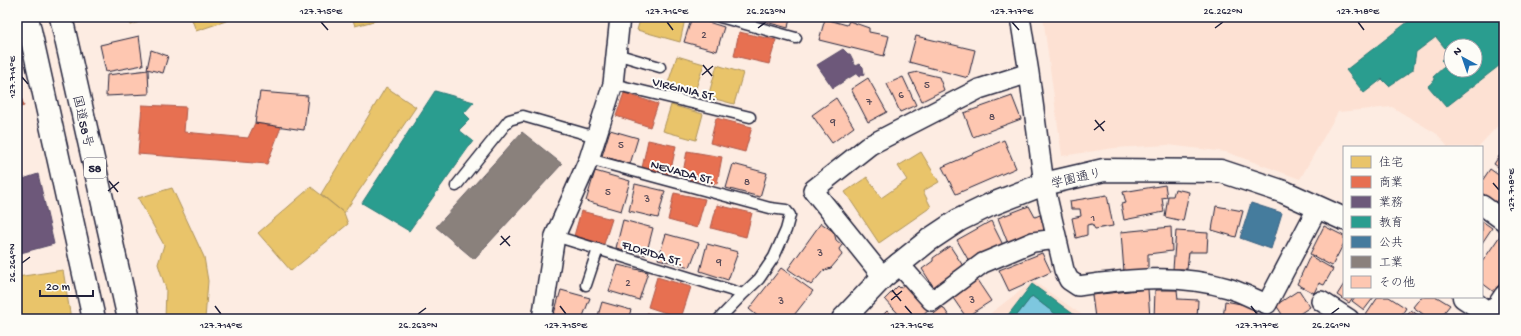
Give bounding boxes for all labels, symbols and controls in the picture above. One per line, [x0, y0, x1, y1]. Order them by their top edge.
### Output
text: 127.715°E [299, 6, 343, 18]
text: 127.716°E [645, 6, 689, 18]
text: 26.263°N [746, 6, 786, 18]
text: 127.717°E [990, 6, 1034, 18]
text: 26.262°N [1203, 6, 1243, 18]
text: 127.718°E [1336, 6, 1380, 18]
house number: 2 [701, 30, 707, 42]
north arrow [1443, 38, 1483, 78]
text: N [1451, 45, 1464, 59]
text: 127.714°E [7, 55, 19, 99]
street label: VIRGINIA ST. [650, 75, 718, 106]
house number: 5 [924, 80, 930, 92]
house number: 6 [898, 90, 904, 102]
street label: 国道58号 [68, 94, 96, 149]
house number: 7 [865, 97, 872, 109]
house number: 8 [989, 112, 995, 124]
house number: 9 [829, 117, 836, 129]
house number: 5 [618, 140, 624, 152]
legend [1343, 146, 1483, 298]
text: 住宅 [1379, 156, 1403, 171]
road number: 58 [84, 158, 106, 178]
street label: NEVADA ST. [649, 158, 716, 189]
street label: 学園通り [1049, 165, 1104, 193]
text: 127.718°E [1506, 168, 1518, 212]
text: 商業 [1379, 176, 1403, 191]
house number: 8 [744, 177, 750, 189]
house number: 5 [605, 187, 611, 199]
house number: 3 [643, 194, 650, 206]
text: 業務 [1379, 196, 1403, 211]
house number: 1 [1090, 213, 1095, 225]
text: 教育 [1379, 216, 1403, 231]
text: 公共 [1379, 236, 1403, 251]
street label: FLORIDA ST. [619, 238, 685, 271]
text: 26.264°N [7, 243, 19, 282]
house number: 3 [816, 248, 823, 260]
text: 工業 [1379, 256, 1403, 271]
house number: 9 [715, 257, 722, 269]
scale bar [40, 272, 93, 298]
text: その他 [1379, 276, 1415, 291]
house number: 2 [625, 278, 631, 290]
text: 20 m [46, 281, 71, 295]
house number: 3 [968, 295, 975, 307]
house number: 3 [777, 296, 784, 308]
text: 127.714°E [199, 320, 243, 332]
text: 26.263°N [398, 320, 438, 332]
text: 127.715°E [544, 320, 588, 332]
text: 127.716°E [890, 320, 934, 332]
text: 127.717°E [1235, 320, 1279, 332]
text: 26.261°N [1312, 320, 1351, 332]

